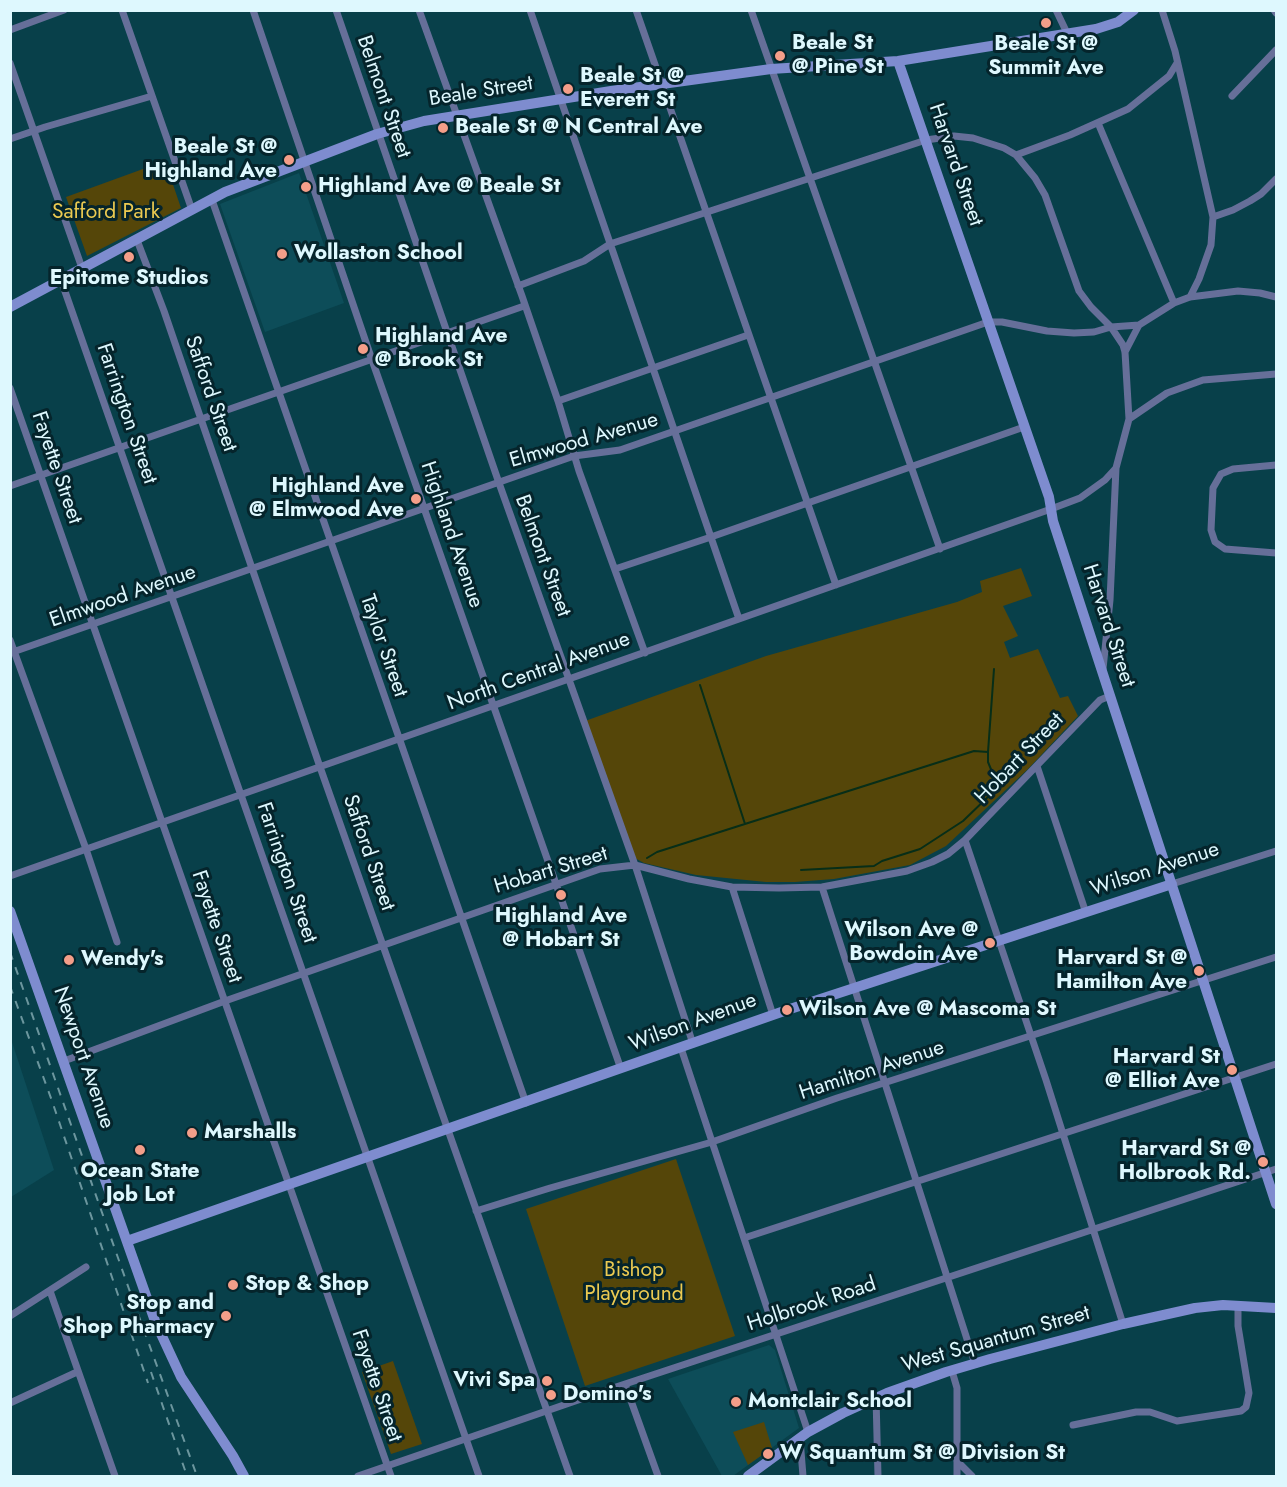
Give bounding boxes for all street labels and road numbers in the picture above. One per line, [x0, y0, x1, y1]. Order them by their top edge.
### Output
street label: Belmont Street [350, 33, 416, 161]
street label: Beale Street [427, 71, 535, 113]
street label: Harvard Street [922, 100, 988, 230]
street label: Safford Street [178, 333, 242, 455]
street label: Farrington Street [90, 341, 162, 487]
street label: Elmwood Avenue [507, 408, 661, 474]
street label: Fayette Street [25, 409, 87, 527]
street label: Highland Avenue [414, 459, 488, 611]
street label: Belmont Street [508, 492, 576, 620]
street label: Elmwood Avenue [46, 560, 200, 634]
street label: Harvard Street [1076, 561, 1140, 691]
street label: Taylor Street [354, 591, 412, 701]
street label: North Central Avenue [444, 627, 634, 717]
street label: Hobart Street [970, 708, 1070, 810]
street label: Safford Street [336, 792, 400, 914]
street label: Farrington Street [250, 800, 322, 946]
street label: Wilson Avenue [1088, 837, 1222, 903]
street label: Hobart Street [491, 842, 611, 900]
street label: Fayette Street [185, 868, 247, 986]
street label: Newport Avenue [47, 984, 119, 1132]
street label: Wilson Avenue [626, 988, 760, 1058]
street label: Hamilton Avenue [796, 1036, 948, 1106]
street label: Holbrook Road [744, 1272, 880, 1338]
street label: West Squantum Street [899, 1301, 1093, 1379]
street label: Fayette Street [345, 1327, 407, 1445]

